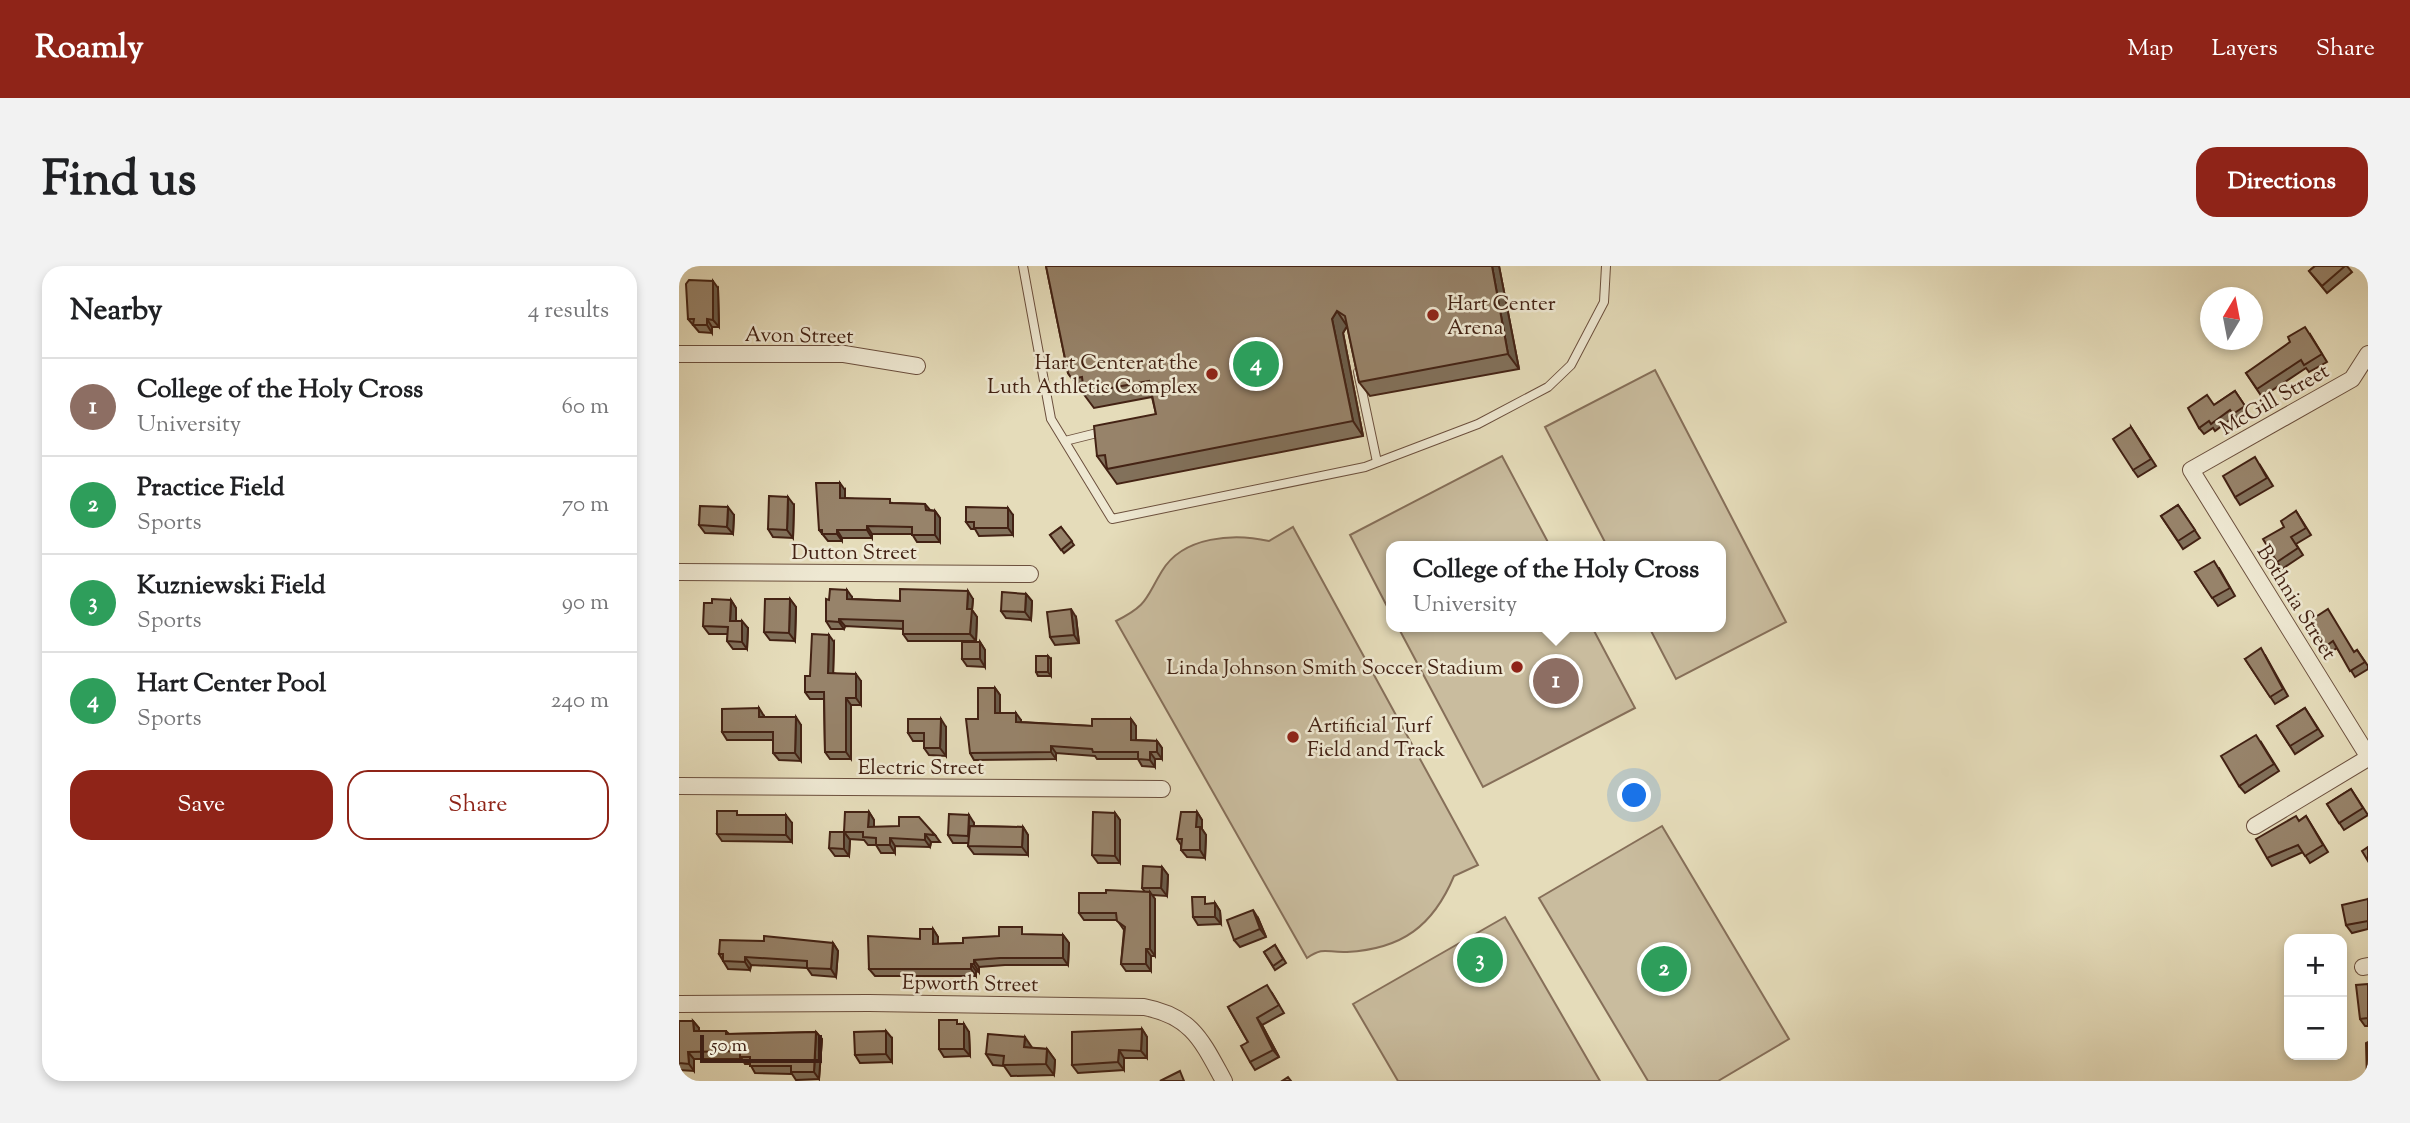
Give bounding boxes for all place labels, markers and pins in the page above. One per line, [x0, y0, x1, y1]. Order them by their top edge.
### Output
place label: Hart Center Arena [1447, 290, 1556, 344]
marker: Hart Center Arena [1425, 307, 1441, 323]
pin: 4 [1233, 338, 1279, 390]
place label: Hart Center at the Luth Athletic Complex [987, 349, 1198, 403]
marker: Hart Center at the Luth Athletic Complex [1204, 366, 1220, 382]
place label: Linda Johnson Smith Soccer Stadium [1166, 654, 1503, 684]
pin: 1 [1533, 655, 1579, 707]
marker: Linda Johnson Smith Soccer Stadium [1509, 659, 1525, 675]
place label: Artificial Turf Field and Track [1307, 712, 1446, 766]
marker: Artificial Turf Field and Track [1285, 729, 1301, 745]
pin: 3 [1457, 934, 1503, 986]
pin: 2 [1641, 943, 1687, 995]

